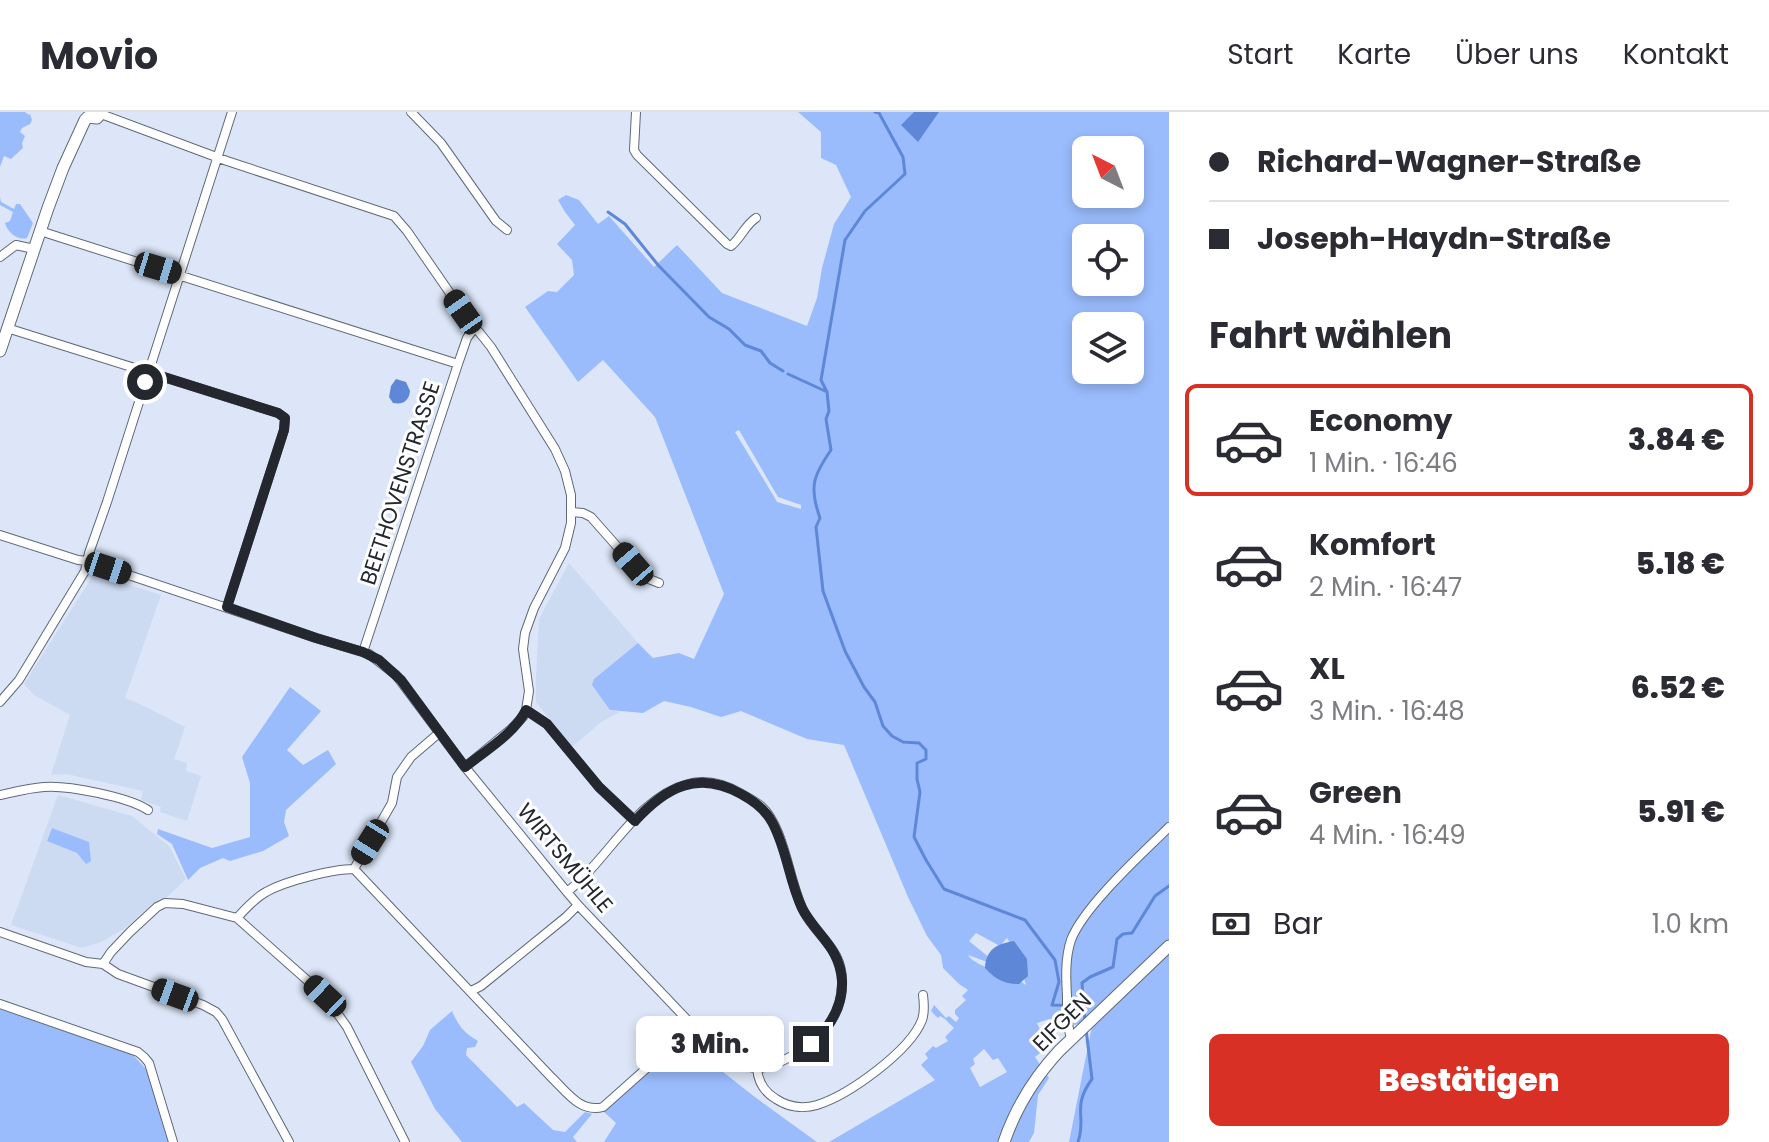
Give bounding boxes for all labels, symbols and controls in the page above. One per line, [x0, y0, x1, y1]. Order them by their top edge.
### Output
text: Movio [40, 29, 158, 82]
text: Start [1227, 35, 1293, 74]
text: Karte [1337, 35, 1411, 74]
text: Über uns [1455, 35, 1579, 74]
text: Kontakt [1623, 35, 1729, 74]
north arrow [1072, 136, 1144, 208]
map controls [1072, 136, 1144, 384]
text: Richard-Wagner-Straße [1257, 140, 1641, 183]
text: Joseph-Haydn-Straße [1257, 217, 1611, 260]
button: locate [1072, 224, 1144, 296]
car [132, 250, 184, 286]
car [439, 285, 487, 339]
text: Fahrt wählen [1209, 310, 1452, 361]
button: layers [1072, 312, 1144, 384]
route start [127, 364, 163, 400]
street label: BEETHOVENSTRASSE [352, 377, 448, 589]
text: Economy [1309, 399, 1453, 442]
icon: car [1213, 404, 1285, 476]
text: 3.84 € [1628, 418, 1725, 461]
text: 1 Min. · 16:46 [1309, 445, 1458, 481]
text: Komfort [1309, 523, 1436, 566]
icon: car [1213, 528, 1285, 600]
car [608, 538, 658, 590]
text: 5.18 € [1636, 542, 1725, 585]
car [81, 549, 135, 587]
text: 2 Min. · 16:47 [1309, 569, 1462, 605]
text: XL [1309, 647, 1345, 690]
icon: car [1213, 652, 1285, 724]
text: 6.52 € [1631, 666, 1725, 709]
text: 3 Min. · 16:48 [1309, 693, 1465, 729]
text: Green [1309, 771, 1402, 814]
icon: car [1213, 776, 1285, 848]
text: 5.91 € [1637, 790, 1725, 833]
street label: WIRTSMÜHLE [510, 796, 620, 920]
car [347, 815, 393, 869]
text: 4 Min. · 16:49 [1309, 817, 1466, 853]
icon: cash [1209, 902, 1253, 946]
text: Bar [1273, 902, 1323, 945]
text: 1.0 km [1652, 906, 1729, 942]
car [299, 971, 351, 1021]
car [148, 976, 202, 1014]
street label: EIFGEN [1026, 986, 1098, 1058]
callout: 3 Min. [635, 1016, 783, 1072]
text: 3 Min. [671, 1026, 749, 1062]
route end [793, 1026, 829, 1062]
button: Bestätigen [1209, 1034, 1729, 1126]

